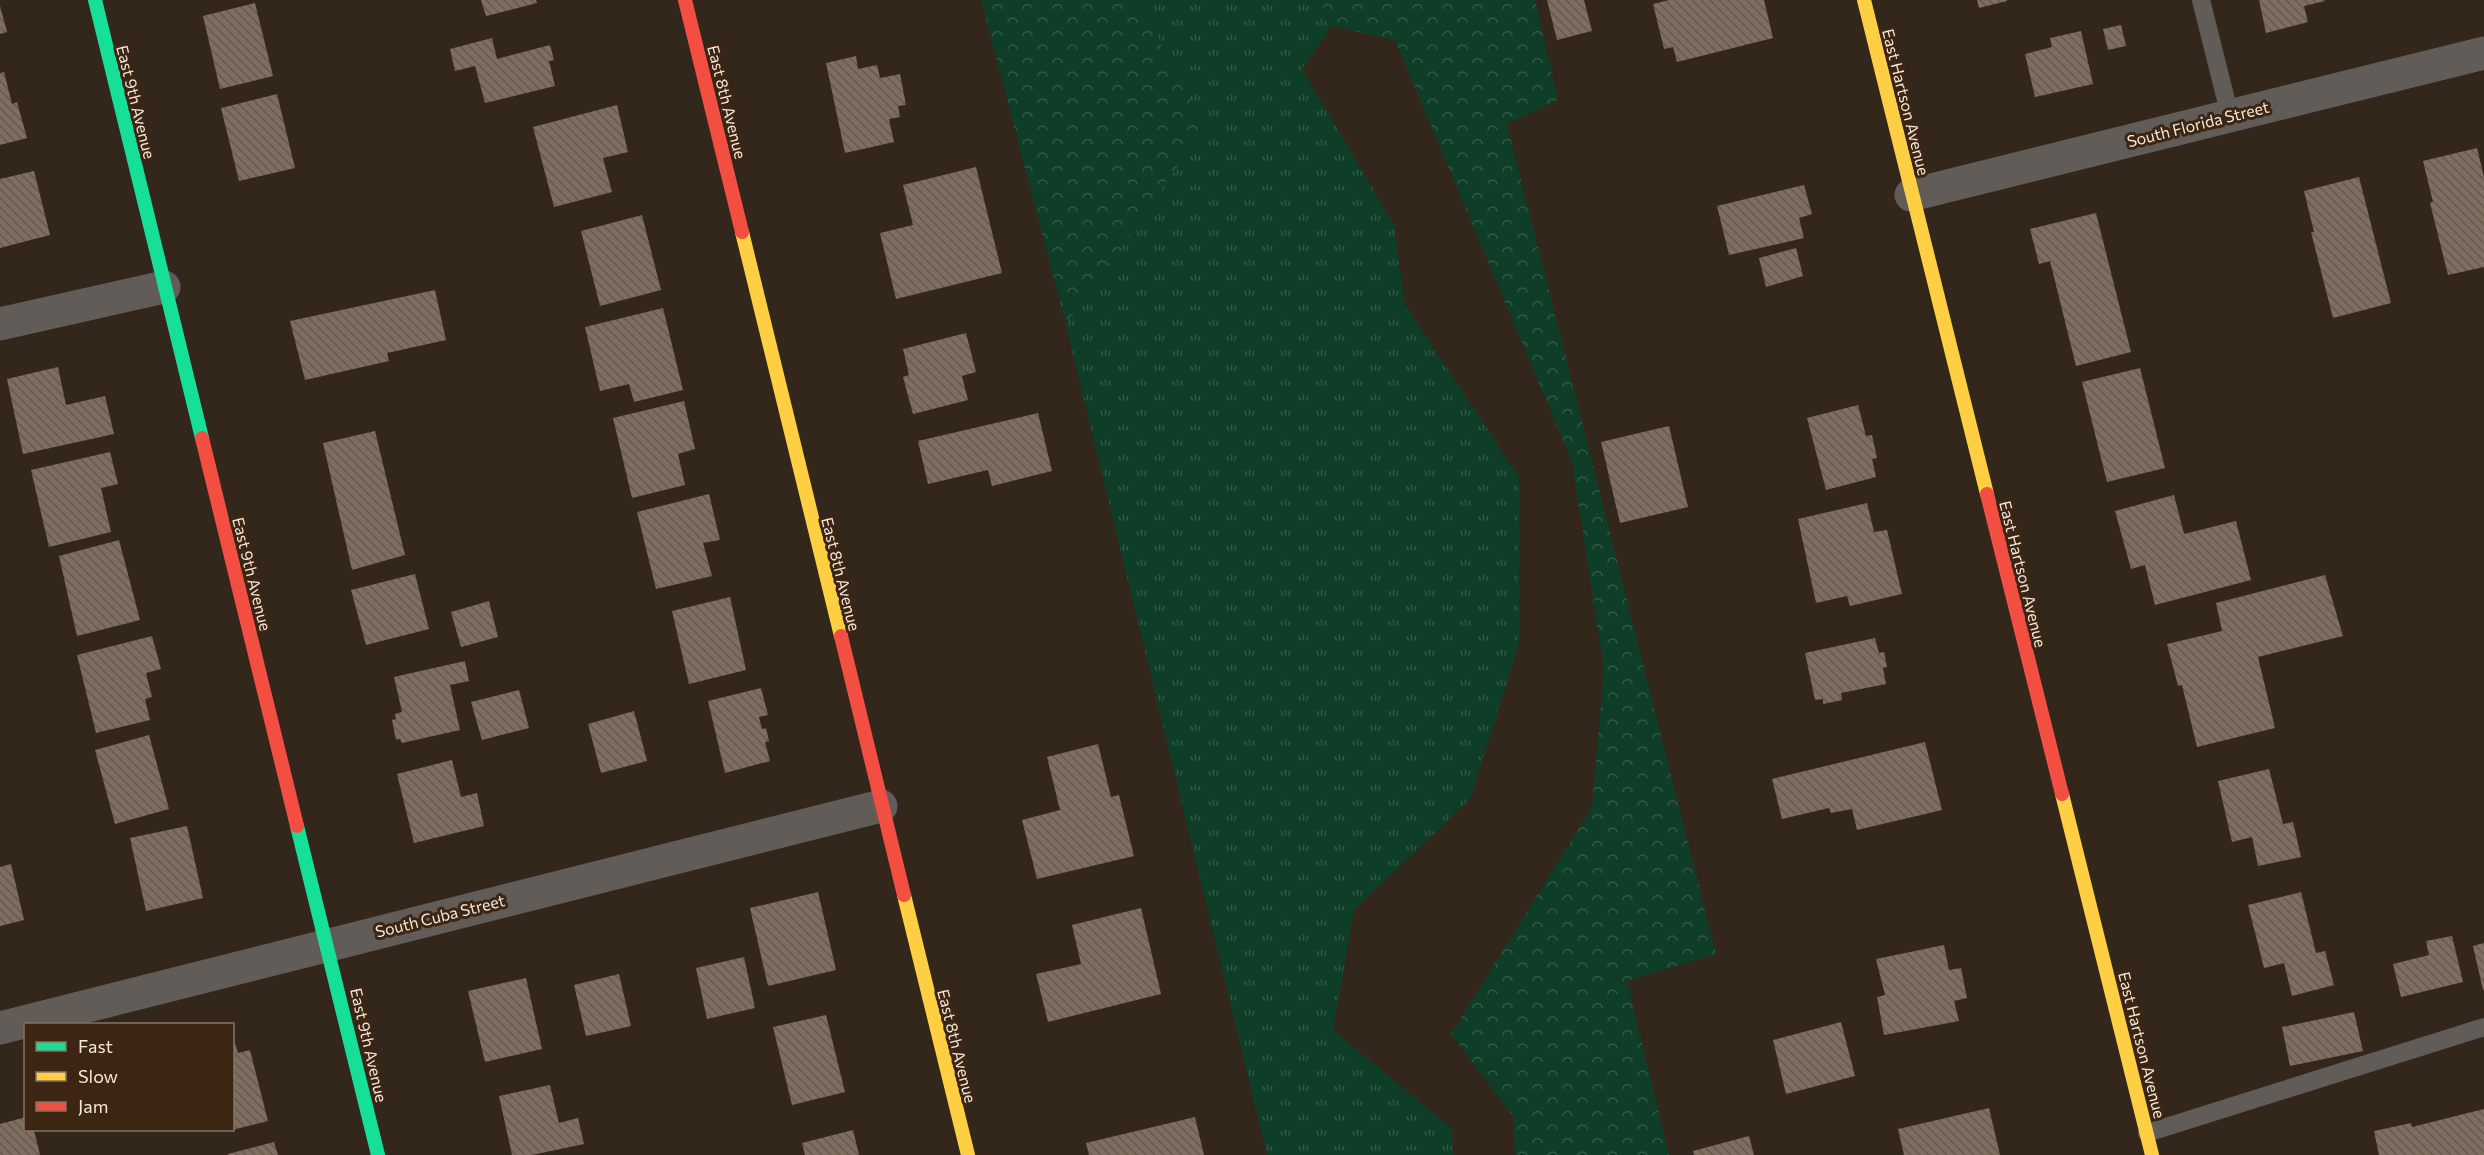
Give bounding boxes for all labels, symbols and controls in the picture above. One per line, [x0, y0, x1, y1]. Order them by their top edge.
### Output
street label: East Hartson Avenue [1879, 27, 1934, 177]
street label: East 9th Avenue [113, 43, 160, 161]
street label: East 8th Avenue [704, 43, 751, 161]
street label: South Florida Street [2125, 97, 2271, 150]
street label: East Hartson Avenue [1996, 499, 2051, 649]
street label: East 9th Avenue [229, 515, 276, 633]
street label: East 8th Avenue [818, 515, 865, 633]
street label: South Cuba Street [373, 890, 507, 941]
street label: East Hartson Avenue [2115, 970, 2170, 1120]
street label: East 9th Avenue [347, 986, 392, 1104]
street label: East 8th Avenue [934, 987, 981, 1105]
legend [24, 1023, 234, 1131]
text: Fast [78, 1035, 113, 1057]
text: Slow [78, 1065, 118, 1087]
text: Jam [78, 1095, 108, 1117]

